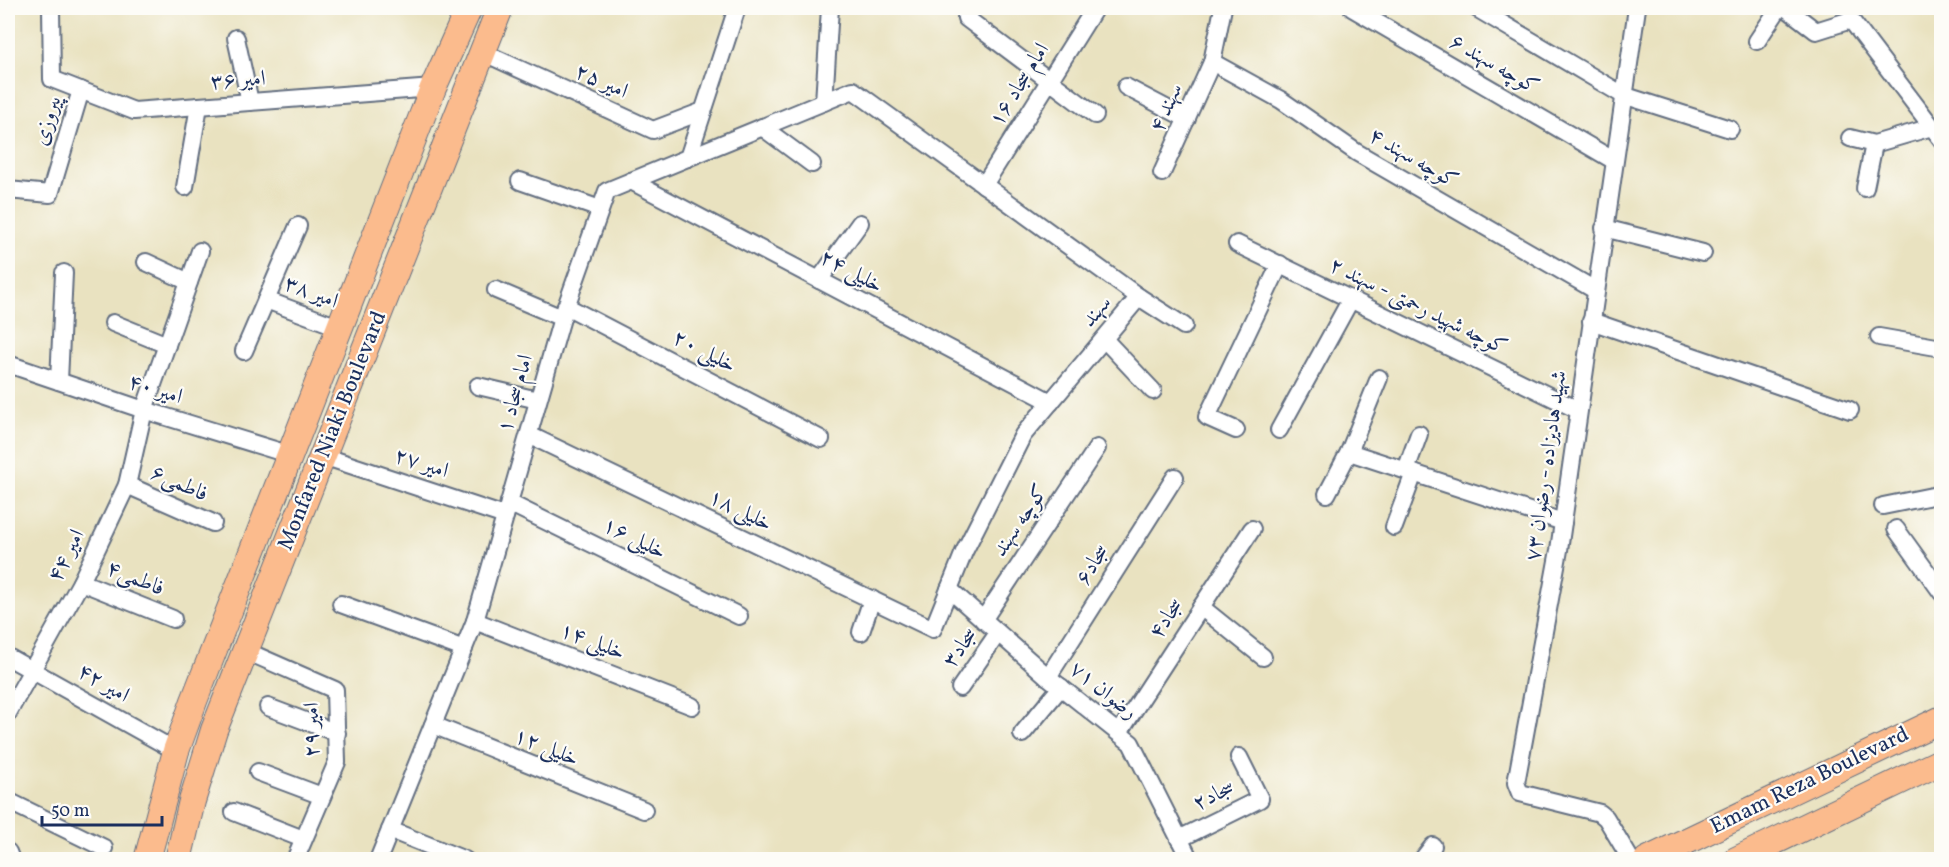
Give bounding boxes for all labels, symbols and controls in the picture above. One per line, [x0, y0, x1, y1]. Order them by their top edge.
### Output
street label: کوچه سهند ۶ [1443, 27, 1545, 103]
street label: امام سجاد ۱۶ [982, 37, 1060, 134]
street label: امیر ۲۵ [569, 57, 633, 107]
street label: امیر ۳۶ [209, 64, 267, 98]
street label: سهند ۴ [1143, 79, 1191, 137]
street label: پیروزی [26, 91, 71, 150]
street label: کوچه سهند ۴ [1362, 121, 1464, 197]
street label: خلیلی ۲۴ [814, 242, 888, 302]
street label: کوچه شهید رحمتی - سهند ۲ [1324, 250, 1512, 364]
street label: امیر ۳۸ [280, 269, 342, 317]
street label: سهند [1074, 289, 1120, 335]
street label: Monfared Niaki Boulevard [271, 307, 395, 555]
street label: خلیلی ۲۰ [667, 323, 741, 381]
street label: امام سجاد ۱ [490, 351, 544, 437]
street label: امیر ۴۰ [124, 367, 186, 413]
street label: شهید هادیزاده - رضوان ۷۳ [1518, 369, 1576, 563]
street label: امیر ۲۷ [390, 441, 452, 487]
street label: فاطمی۶ [145, 458, 213, 510]
street label: كوچه سهند [985, 479, 1057, 563]
street label: خلیلی ۱۸ [703, 482, 777, 540]
street label: خلیلی ۱۶ [597, 510, 671, 568]
street label: امیر ۴۴ [41, 524, 93, 588]
street label: سجاد۶ [1068, 538, 1118, 592]
street label: فاطمی۴ [101, 553, 169, 605]
street label: سجاد۴ [1142, 592, 1192, 646]
street label: خلیلی ۱۴ [555, 615, 629, 669]
street label: سجاد۳ [936, 621, 986, 675]
street label: رضوان ۷۱ [1062, 654, 1144, 728]
street label: امیر ۴۲ [71, 657, 135, 711]
street label: امیر ۲۹ [297, 702, 328, 758]
street label: Emam Reza Boulevard [1705, 719, 1915, 843]
street label: خلیلی ۱۲ [509, 721, 583, 775]
street label: سجاد۲ [1188, 773, 1240, 819]
scale bar [42, 789, 162, 827]
text: 50 m [51, 799, 90, 824]

